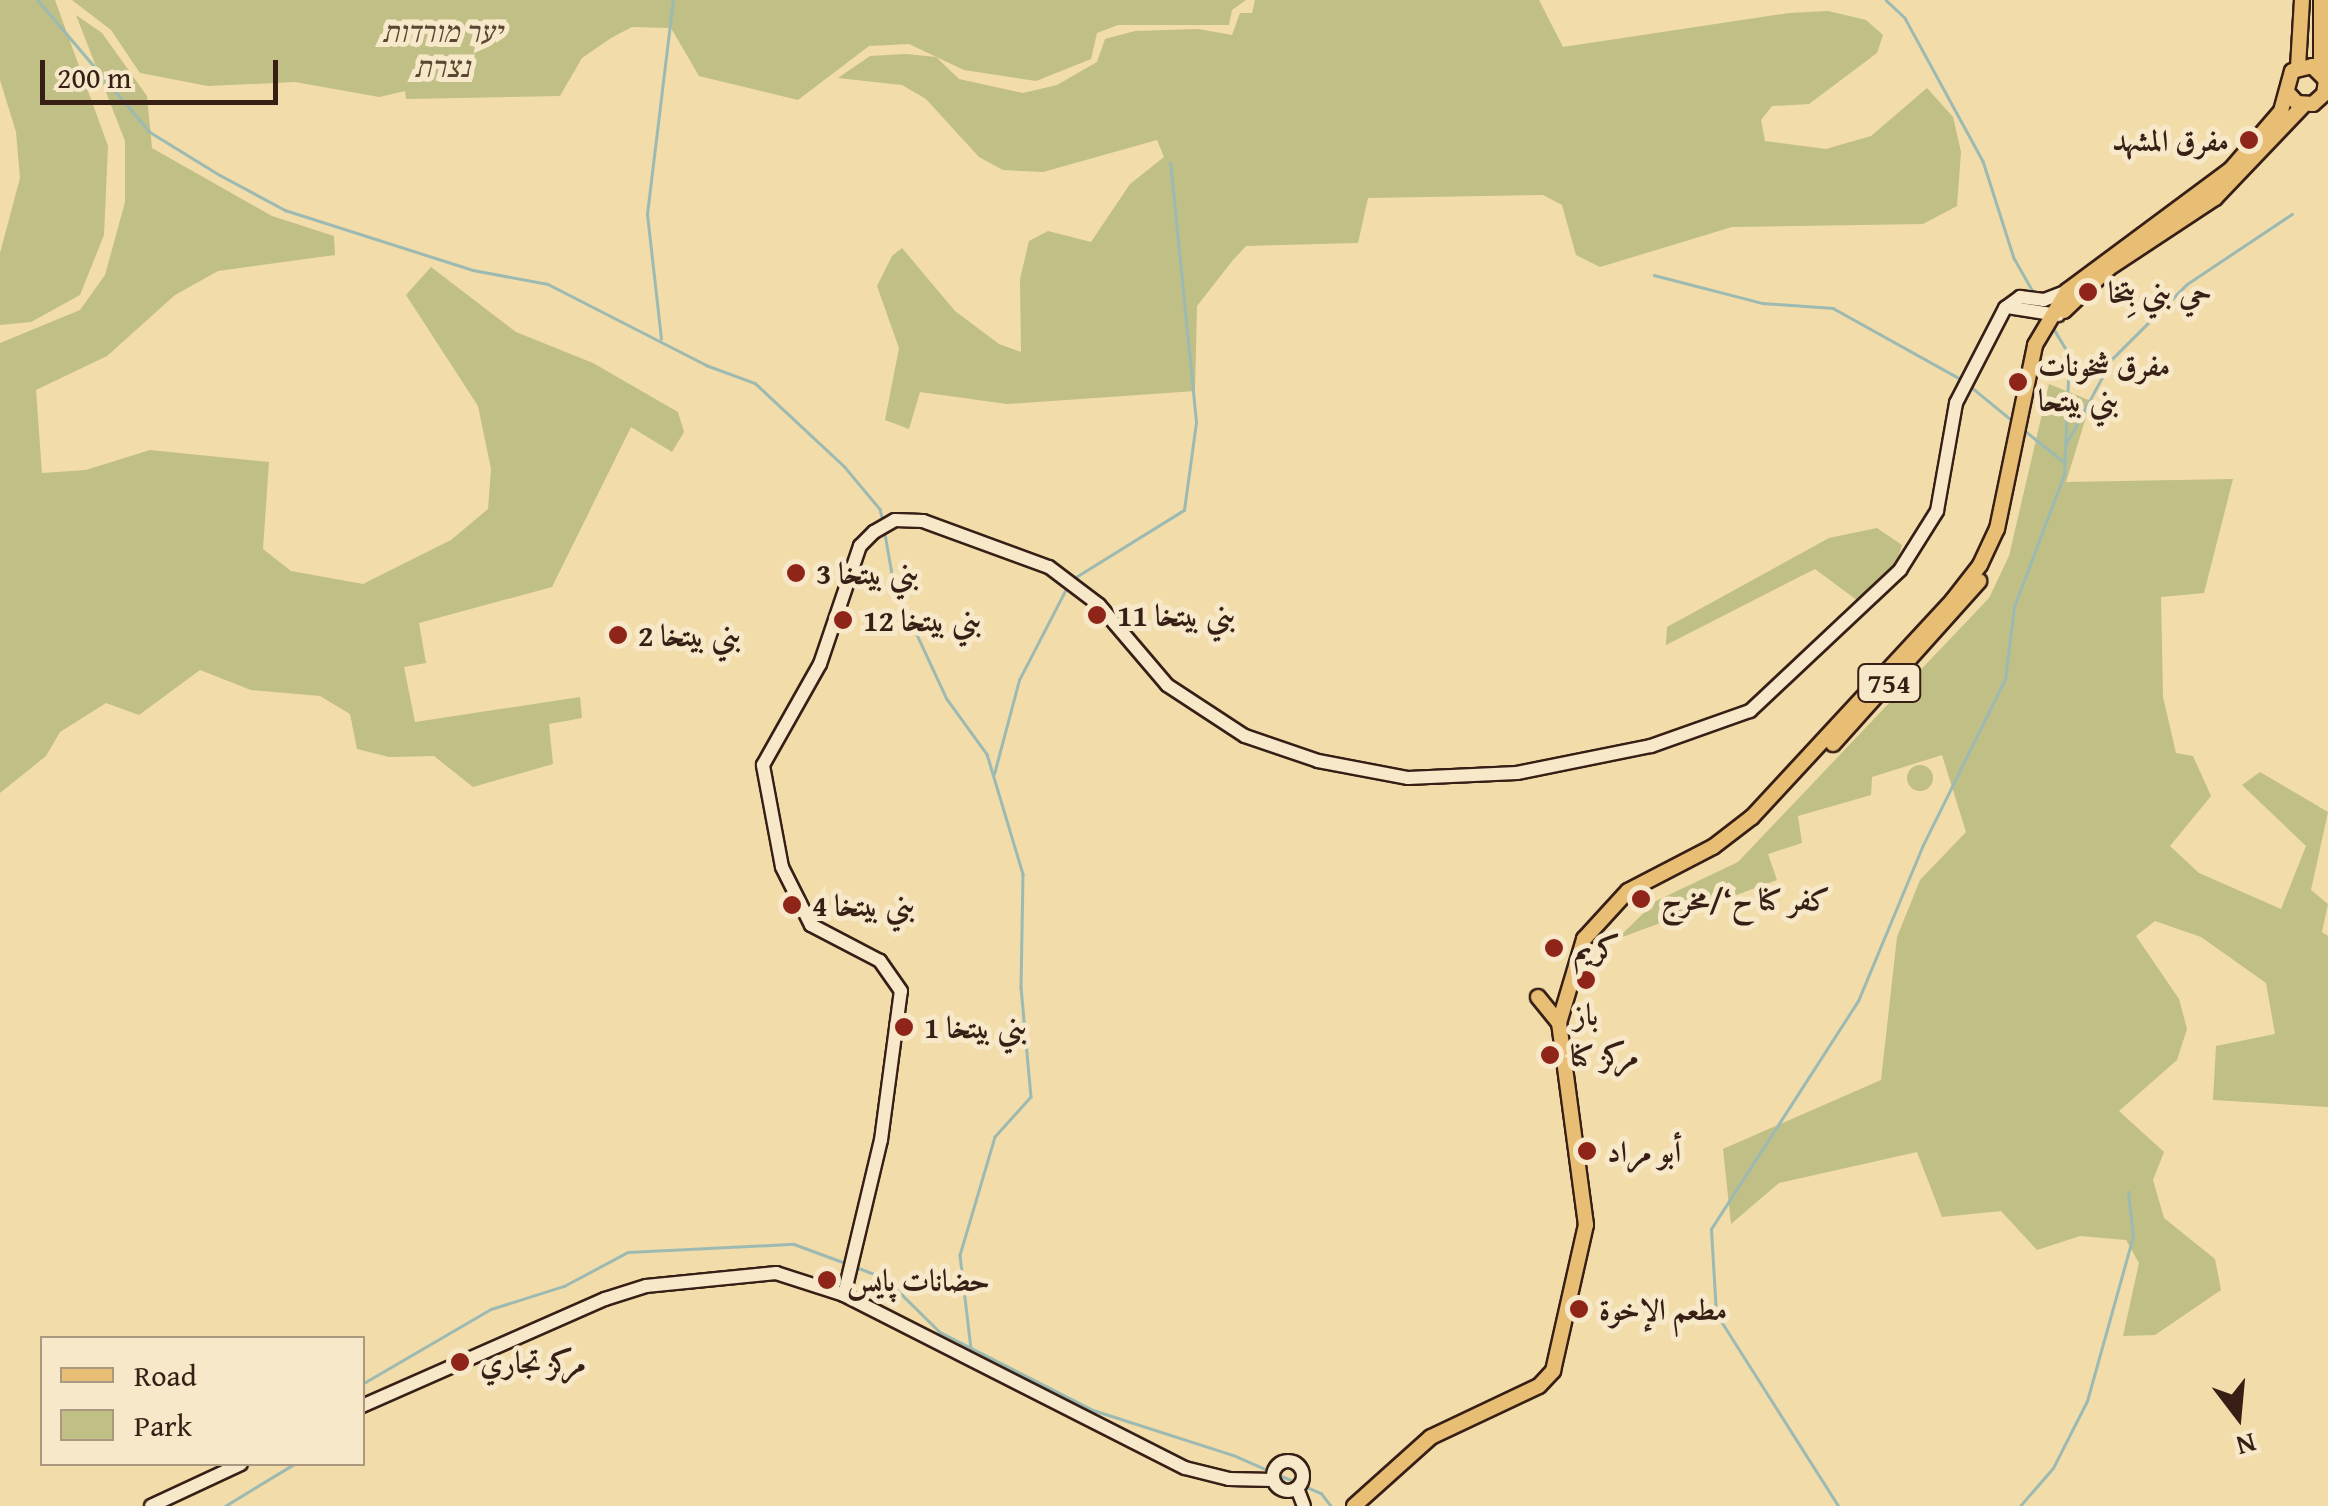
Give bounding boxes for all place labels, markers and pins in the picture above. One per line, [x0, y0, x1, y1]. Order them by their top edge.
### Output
place label: مفرق المشهد [2112, 122, 2229, 158]
marker: مفرق المشهد [2238, 129, 2260, 151]
place label: حي بني بِتخا [2108, 274, 2212, 310]
marker: حي بني بِتخا [2077, 281, 2099, 303]
place label: مفرق شخونات بني بيتحا [2038, 347, 2170, 418]
marker: مفرق شخونات بني بيتحا [2007, 371, 2029, 393]
place label: بني بيتخا 3 [816, 555, 920, 591]
marker: بني بيتخا 3 [785, 562, 807, 584]
place label: بني بيتخا 11 [1117, 597, 1236, 633]
place label: بني بيتخا 12 [863, 602, 982, 638]
marker: بني بيتخا 11 [1086, 604, 1108, 626]
marker: بني بيتخا 12 [832, 609, 854, 631]
place label: بني بيتخا 2 [638, 617, 742, 653]
marker: بني بيتخا 2 [607, 624, 629, 646]
place label: كفر كنا ح‘/مخرج [1661, 881, 1830, 917]
place label: بني بيتخا 4 [812, 887, 916, 923]
marker: كفر كنا ح‘/مخرج [1630, 888, 1652, 910]
marker: بني بيتخا 4 [781, 894, 803, 916]
place label: كريم [1574, 930, 1620, 966]
marker: كريم [1543, 937, 1565, 959]
marker: باز [1575, 969, 1597, 991]
place label: باز [1574, 996, 1598, 1032]
place label: بني بيتخا 1 [924, 1009, 1028, 1045]
marker: بني بيتخا 1 [893, 1016, 915, 1038]
place label: مركز كنا [1570, 1037, 1639, 1073]
marker: مركز كنا [1539, 1044, 1561, 1066]
place label: أبو مراد [1607, 1133, 1681, 1169]
marker: أبو مراد [1576, 1140, 1598, 1162]
place label: حضانات پايس [847, 1262, 990, 1298]
marker: حضانات پايس [816, 1269, 838, 1291]
place label: مطعم الإخوة [1599, 1291, 1727, 1327]
marker: مطعم الإخوة [1568, 1298, 1590, 1320]
place label: مركز تجاري [480, 1344, 586, 1380]
marker: مركز تجاري [449, 1351, 471, 1373]

